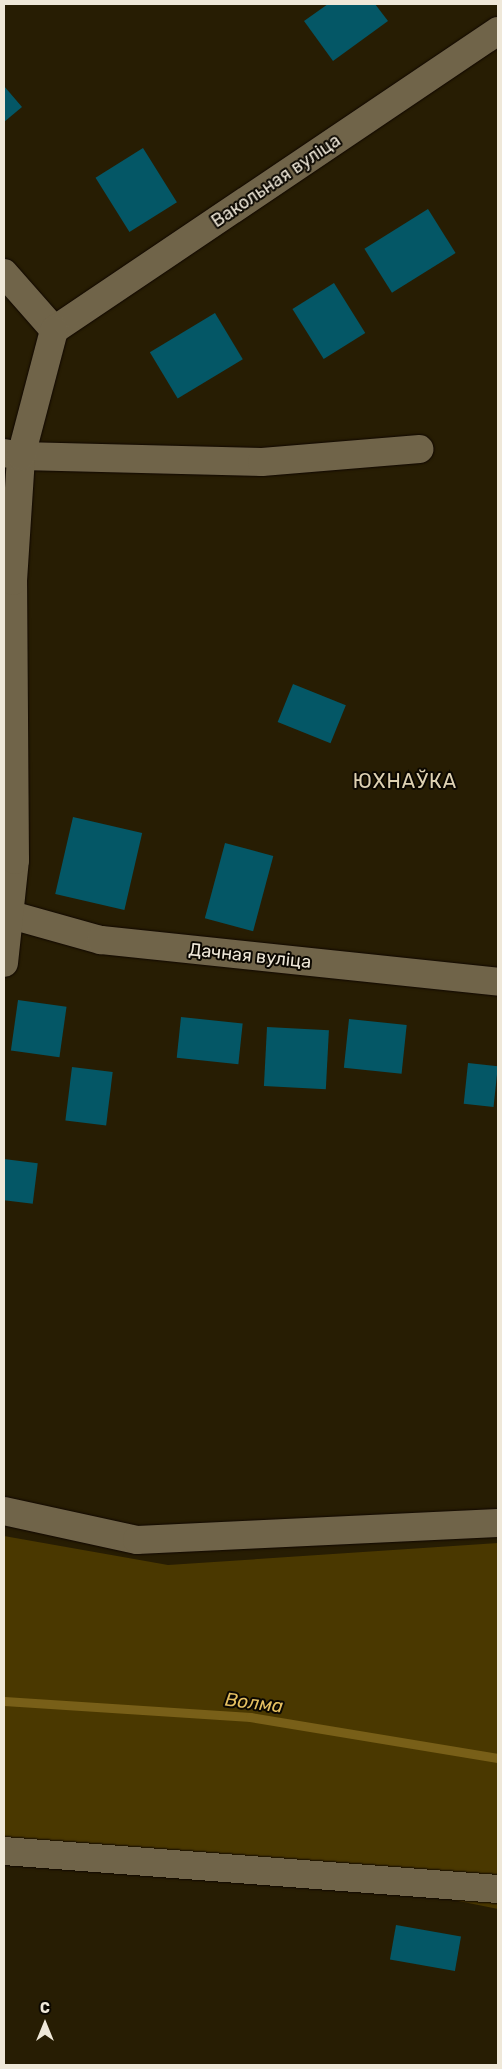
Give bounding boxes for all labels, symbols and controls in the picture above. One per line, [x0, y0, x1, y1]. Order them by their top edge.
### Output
street label: Вакольная вуліца [207, 130, 345, 232]
district label: ЮХНАЎКА [352, 769, 458, 793]
street label: Дачная вуліца [188, 939, 312, 973]
water label: Волма [224, 1688, 284, 1718]
north arrow [20, 1999, 70, 2049]
text: С [40, 2000, 50, 2017]

